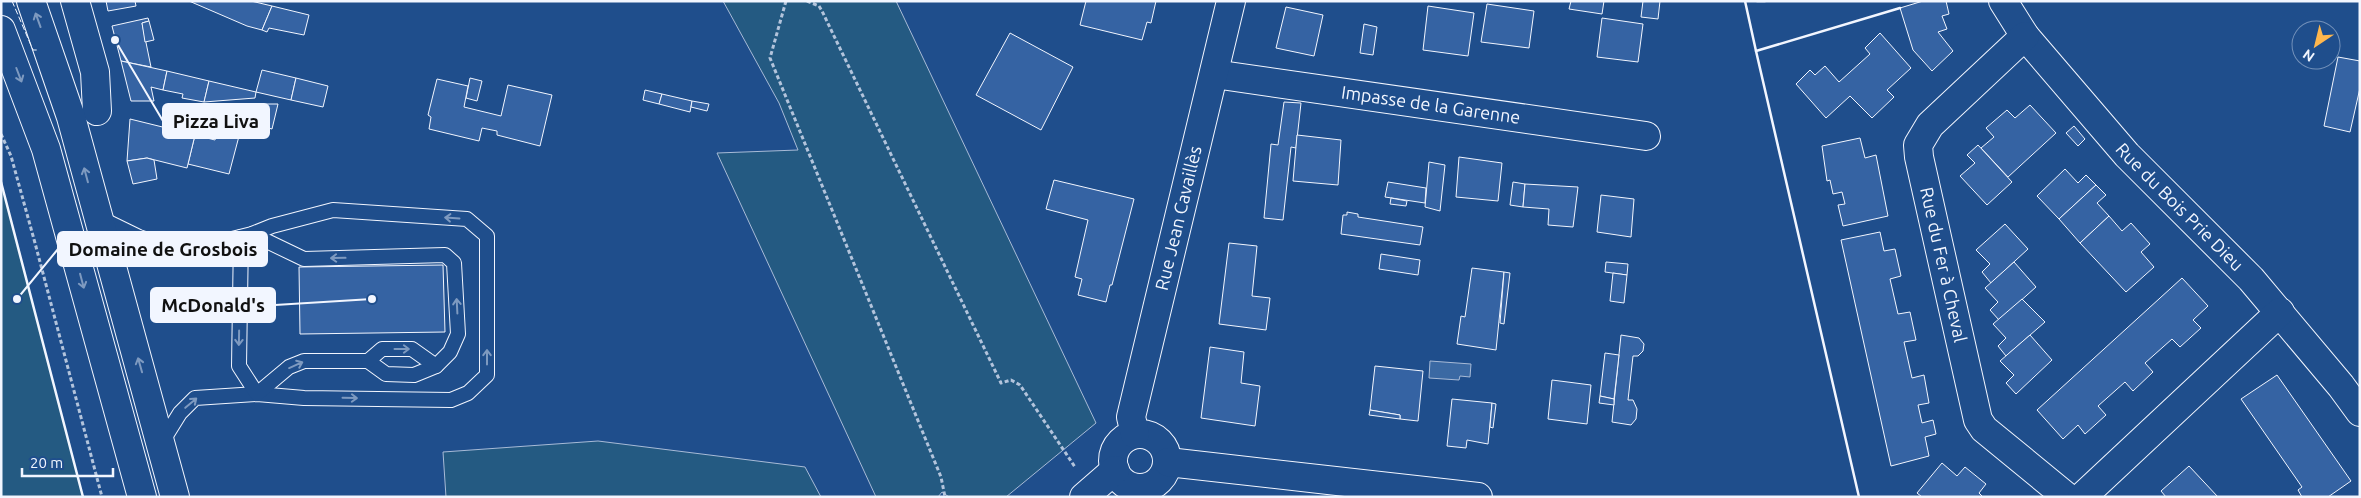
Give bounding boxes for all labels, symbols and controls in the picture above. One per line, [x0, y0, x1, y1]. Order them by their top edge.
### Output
one-way arrow [33, 13, 42, 28]
north arrow [2291, 20, 2341, 70]
text: N [2300, 46, 2317, 65]
one-way arrow [15, 67, 25, 82]
street label: Impasse de la Garenne [1340, 81, 1522, 127]
callout: Pizza Liva [163, 104, 269, 138]
text: Pizza Liva [173, 110, 259, 132]
street label: Rue du Bois Prie Dieu [2112, 139, 2248, 274]
street label: Rue Jean Cavaillès [1151, 143, 1205, 292]
one-way arrow [81, 168, 91, 184]
street label: Rue du Fer à Cheval [1917, 185, 1971, 344]
one-way arrow [445, 213, 461, 223]
callout: Domaine de Grosbois [58, 232, 267, 266]
text: Domaine de Grosbois [69, 238, 257, 260]
one-way arrow [330, 253, 346, 263]
one-way arrow [78, 272, 88, 288]
callout: McDonald's [151, 288, 275, 322]
text: McDonald's [161, 294, 265, 316]
one-way arrow [452, 298, 461, 314]
one-way arrow [235, 330, 244, 346]
one-way arrow [394, 344, 410, 354]
one-way arrow [482, 349, 492, 366]
one-way arrow [134, 358, 144, 374]
one-way arrow [288, 359, 303, 369]
one-way arrow [342, 393, 358, 403]
one-way arrow [184, 398, 197, 409]
scale bar [22, 446, 114, 478]
text: 20 m [30, 454, 63, 471]

